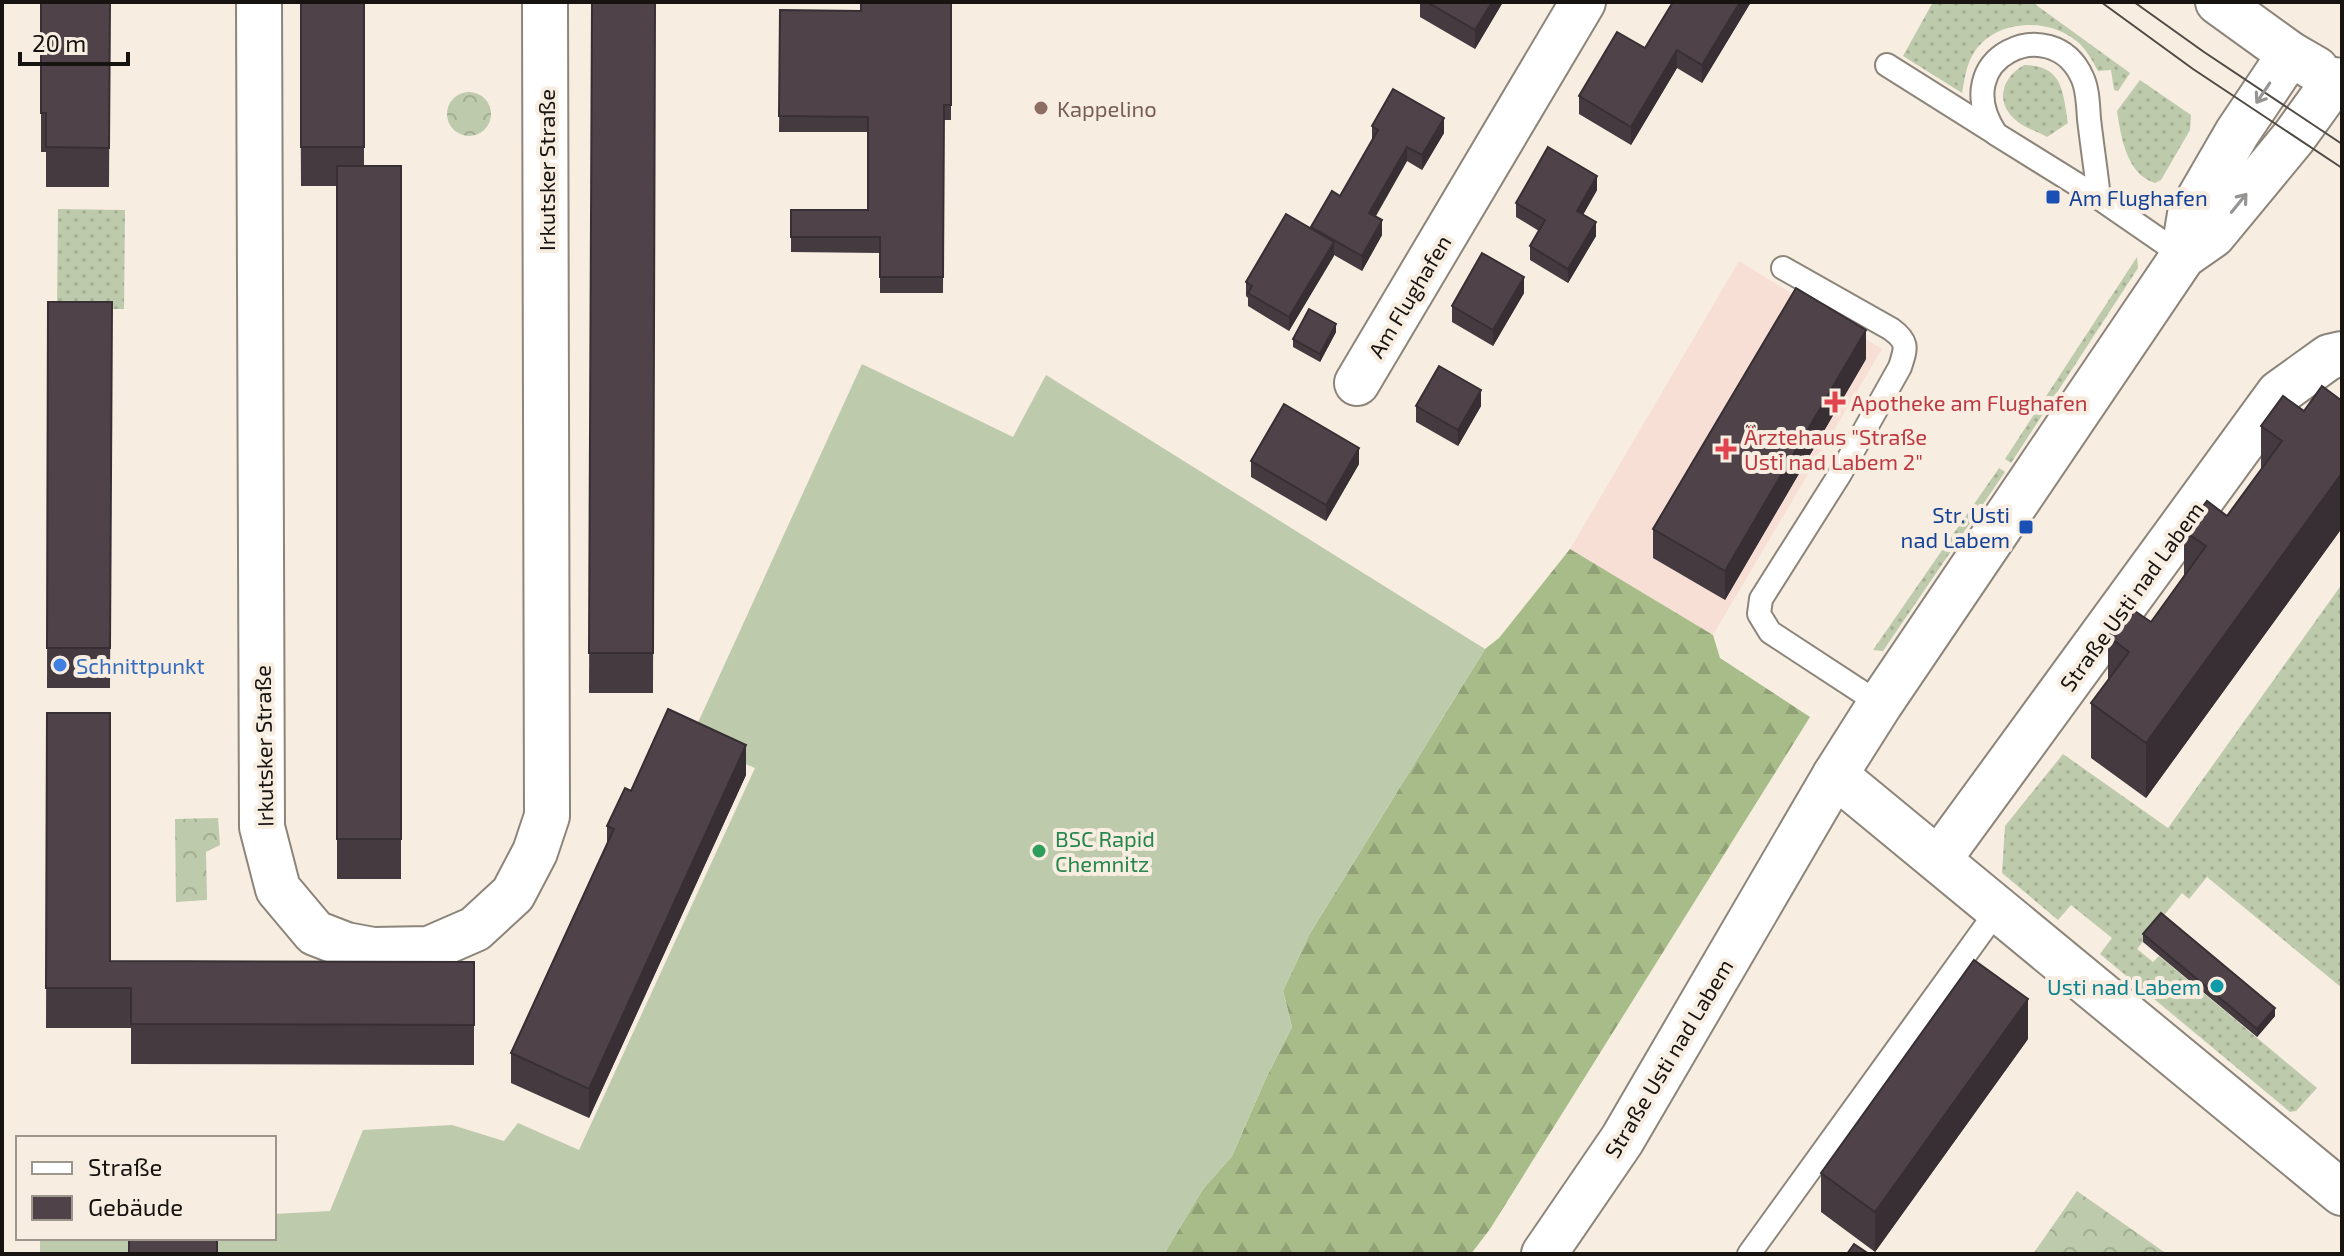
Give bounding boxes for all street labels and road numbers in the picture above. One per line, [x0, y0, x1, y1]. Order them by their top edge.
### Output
street label: Irkutsker Straße [533, 89, 559, 251]
street label: Am Flughafen [1362, 230, 1456, 362]
street label: Straße Usti nad Labem [2054, 497, 2208, 695]
street label: Irkutsker Straße [249, 665, 277, 827]
street label: Straße Usti nad Labem [1598, 954, 1738, 1162]

